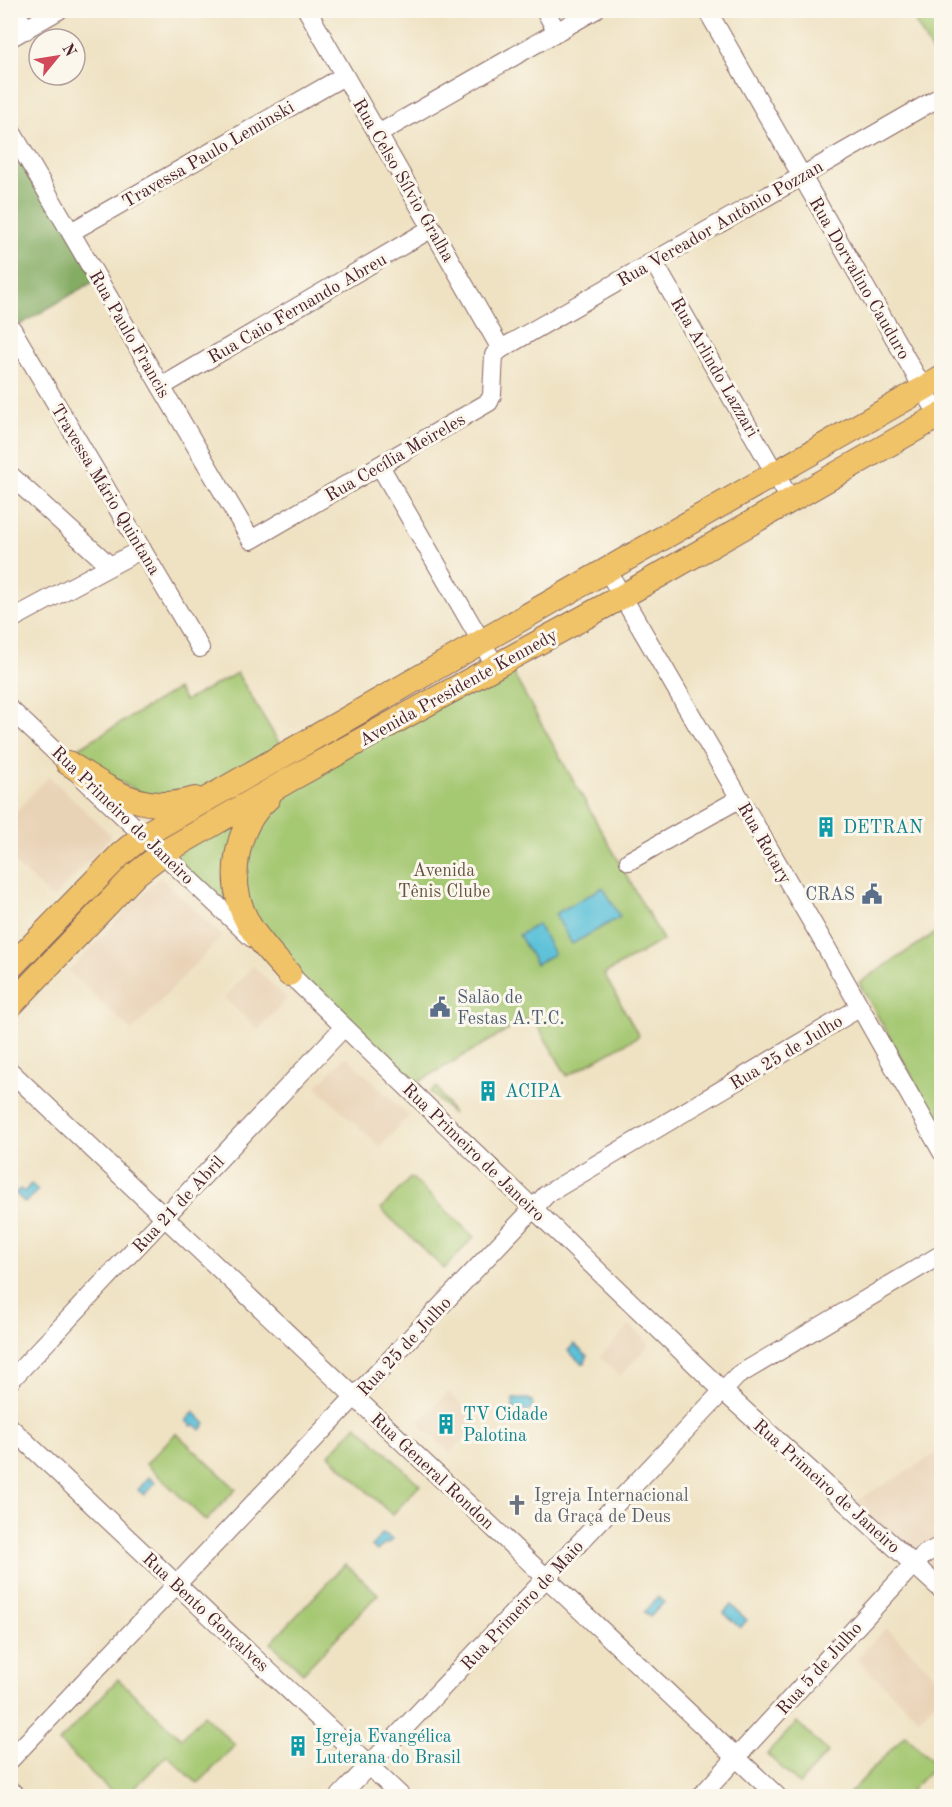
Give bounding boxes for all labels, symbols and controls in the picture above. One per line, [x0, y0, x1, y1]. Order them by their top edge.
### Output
north arrow [27, 27, 87, 87]
text: N [58, 41, 79, 60]
street label: Rua Celso Sílvio Gralha [349, 96, 457, 265]
street label: Travessa Paulo Leminski [120, 98, 298, 211]
street label: Rua Vereador Antônio Pozzan [615, 157, 827, 290]
street label: Rua Dorvalino Cauduro [805, 194, 913, 363]
street label: Rua Caio Fernando Abreu [205, 250, 390, 367]
street label: Rua Paulo Francis [85, 268, 173, 401]
street label: Rua Arlindo Lazzari [667, 294, 762, 441]
street label: Travessa Mário Quintana [47, 401, 163, 578]
street label: Rua Cecília Meireles [323, 410, 469, 505]
street label: Avenida Presidente Kennedy [356, 626, 561, 750]
street label: Rua Primeiro de Janeiro [48, 743, 197, 888]
street label: Rua Rotary [734, 800, 795, 888]
building icon: DETRAN [814, 815, 838, 839]
place label: DETRAN [843, 819, 923, 837]
park label: Avenida Tênis Clube [398, 862, 490, 901]
public building icon: CRAS [860, 882, 884, 906]
place label: CRAS [805, 886, 855, 904]
place label: Salão de Festas A.T.C. [457, 989, 565, 1028]
public building icon: Salão de Festas A.T.C. [428, 995, 452, 1019]
street label: Rua 25 de Julho [727, 1012, 846, 1094]
building icon: ACIPA [476, 1079, 500, 1103]
street label: Rua Primeiro de Janeiro [399, 1080, 548, 1225]
place label: ACIPA [505, 1083, 562, 1101]
street label: Rua 21 de Abril [129, 1153, 228, 1257]
street label: Rua 25 de Julho [355, 1294, 455, 1400]
place label: TV Cidade Palotina [463, 1406, 548, 1445]
street label: Rua General Rondon [367, 1410, 498, 1534]
building icon: TV Cidade Palotina [434, 1412, 458, 1436]
street label: Rua Primeiro de Janeiro [750, 1416, 903, 1557]
place label: Igreja Internacional da Graça de Deus [534, 1487, 689, 1526]
church icon: Igreja Internacional da Graça de Deus [505, 1493, 529, 1517]
street label: Rua Primeiro de Maio [458, 1537, 587, 1674]
street label: Rua Bento Gonçalves [139, 1550, 272, 1676]
street label: Rua 5 de Julho [774, 1619, 866, 1718]
place label: Igreja Evangélica Luterana do Brasil [315, 1728, 461, 1767]
building icon: Igreja Evangélica Luterana do Brasil [286, 1734, 310, 1758]

